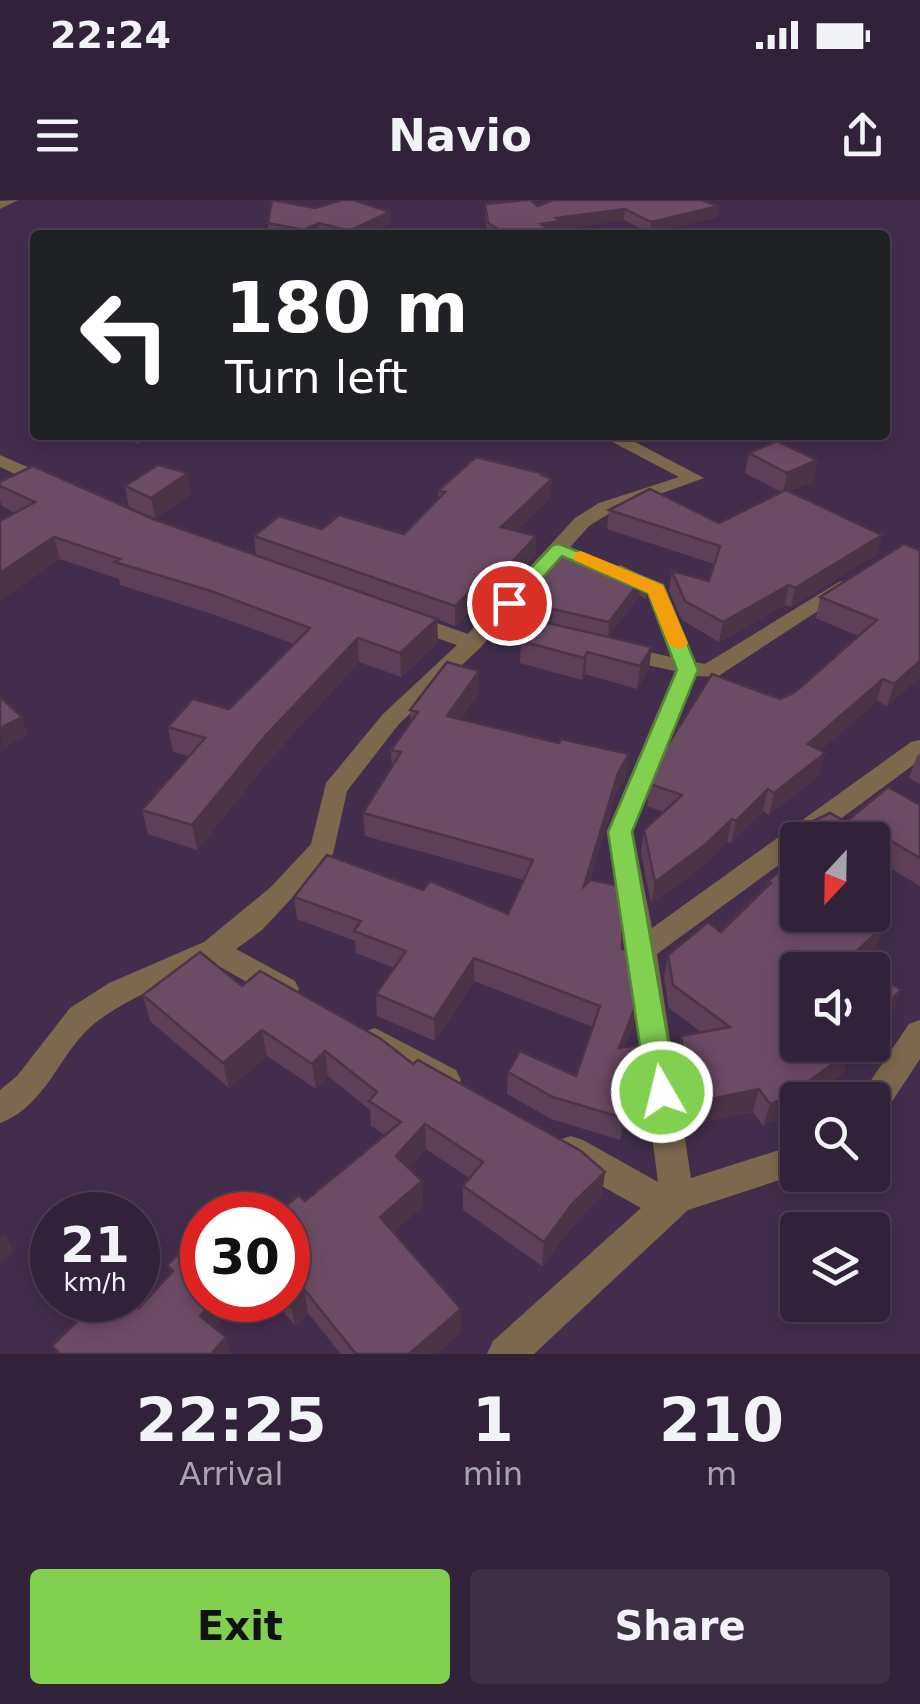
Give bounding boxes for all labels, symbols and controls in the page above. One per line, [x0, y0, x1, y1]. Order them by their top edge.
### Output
text: 22:24 [50, 13, 171, 57]
icon: menu [30, 108, 85, 163]
icon: share [835, 108, 890, 163]
text: Navio [388, 109, 532, 162]
text: 180 m [225, 267, 468, 349]
icon: left [60, 270, 190, 400]
text: Turn left [225, 351, 408, 404]
pin [467, 561, 552, 646]
icon: arrive [482, 576, 537, 631]
north arrow [780, 822, 890, 932]
map controls [780, 822, 890, 1322]
button: sound [780, 952, 890, 1062]
position arrow [610, 1040, 714, 1144]
button: search [780, 1082, 890, 1192]
speed limit sign: 30 [180, 1192, 310, 1322]
button: layers [780, 1212, 890, 1322]
text: 21 [60, 1216, 130, 1274]
text: km/h [63, 1268, 127, 1297]
text: 22:25 [136, 1385, 327, 1455]
text: 1 [472, 1385, 514, 1455]
text: 210 [659, 1385, 784, 1455]
text: Arrival [179, 1455, 283, 1493]
text: min [463, 1455, 523, 1493]
text: m [706, 1455, 737, 1493]
button: Exit [30, 1569, 450, 1684]
button: Share [470, 1569, 890, 1684]

